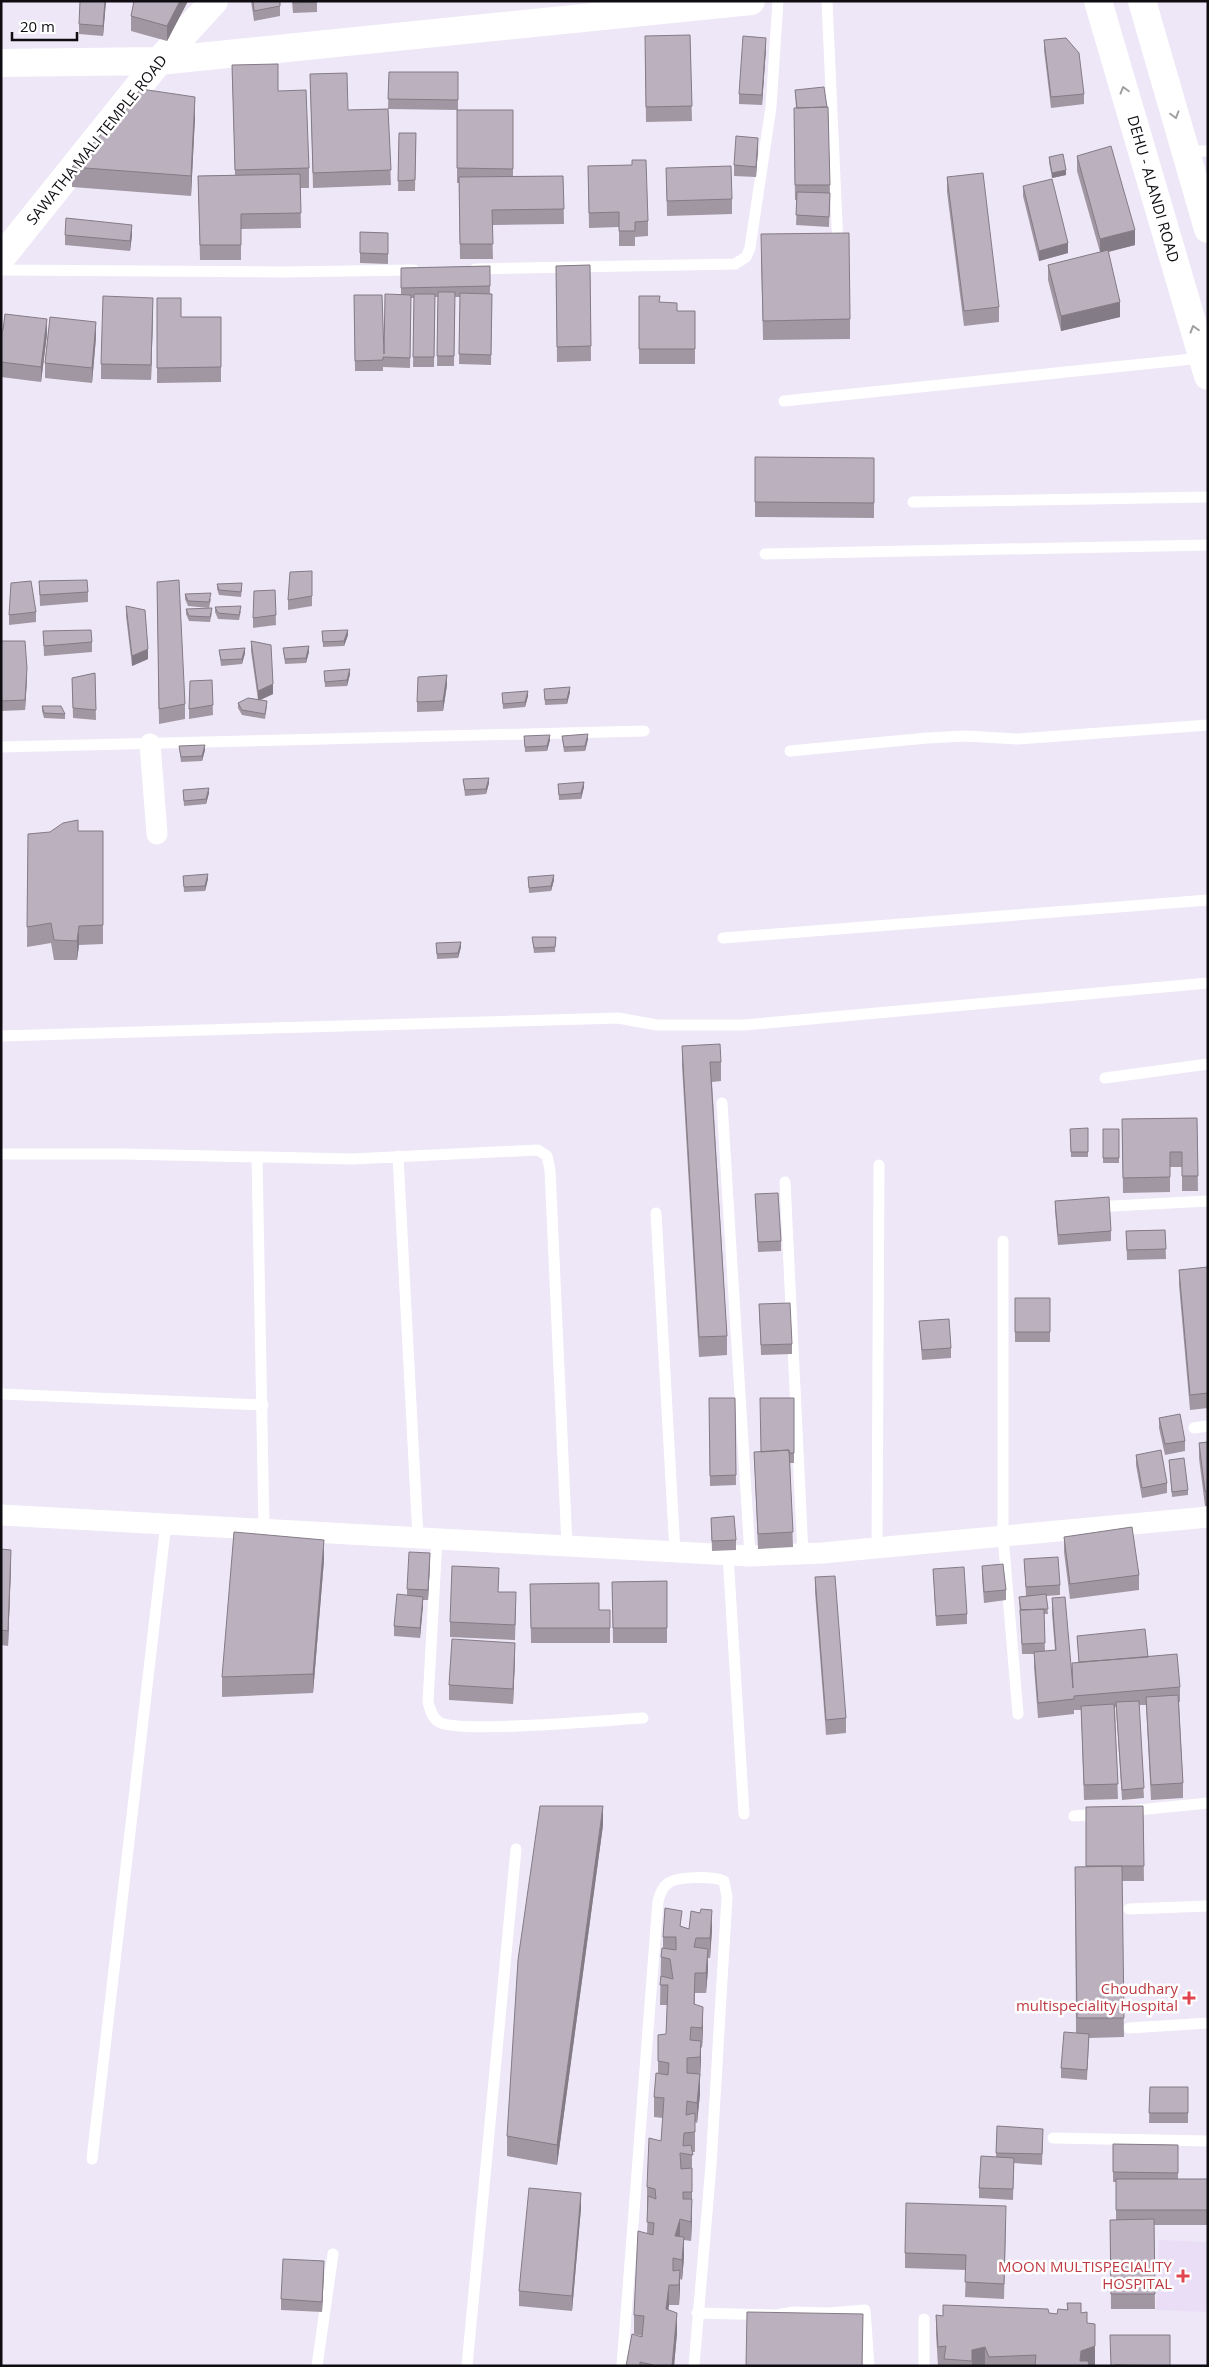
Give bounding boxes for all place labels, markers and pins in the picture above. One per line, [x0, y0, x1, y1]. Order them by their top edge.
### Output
place label: Choudhary multispeciality Hospital [1016, 1978, 1178, 2015]
marker: Choudhary multispeciality Hospital [1182, 1991, 1196, 2005]
place label: MOON MULTISPECIALITY HOSPITAL [998, 2256, 1173, 2293]
marker: MOON MULTISPECIALITY HOSPITAL [1176, 2269, 1190, 2283]

